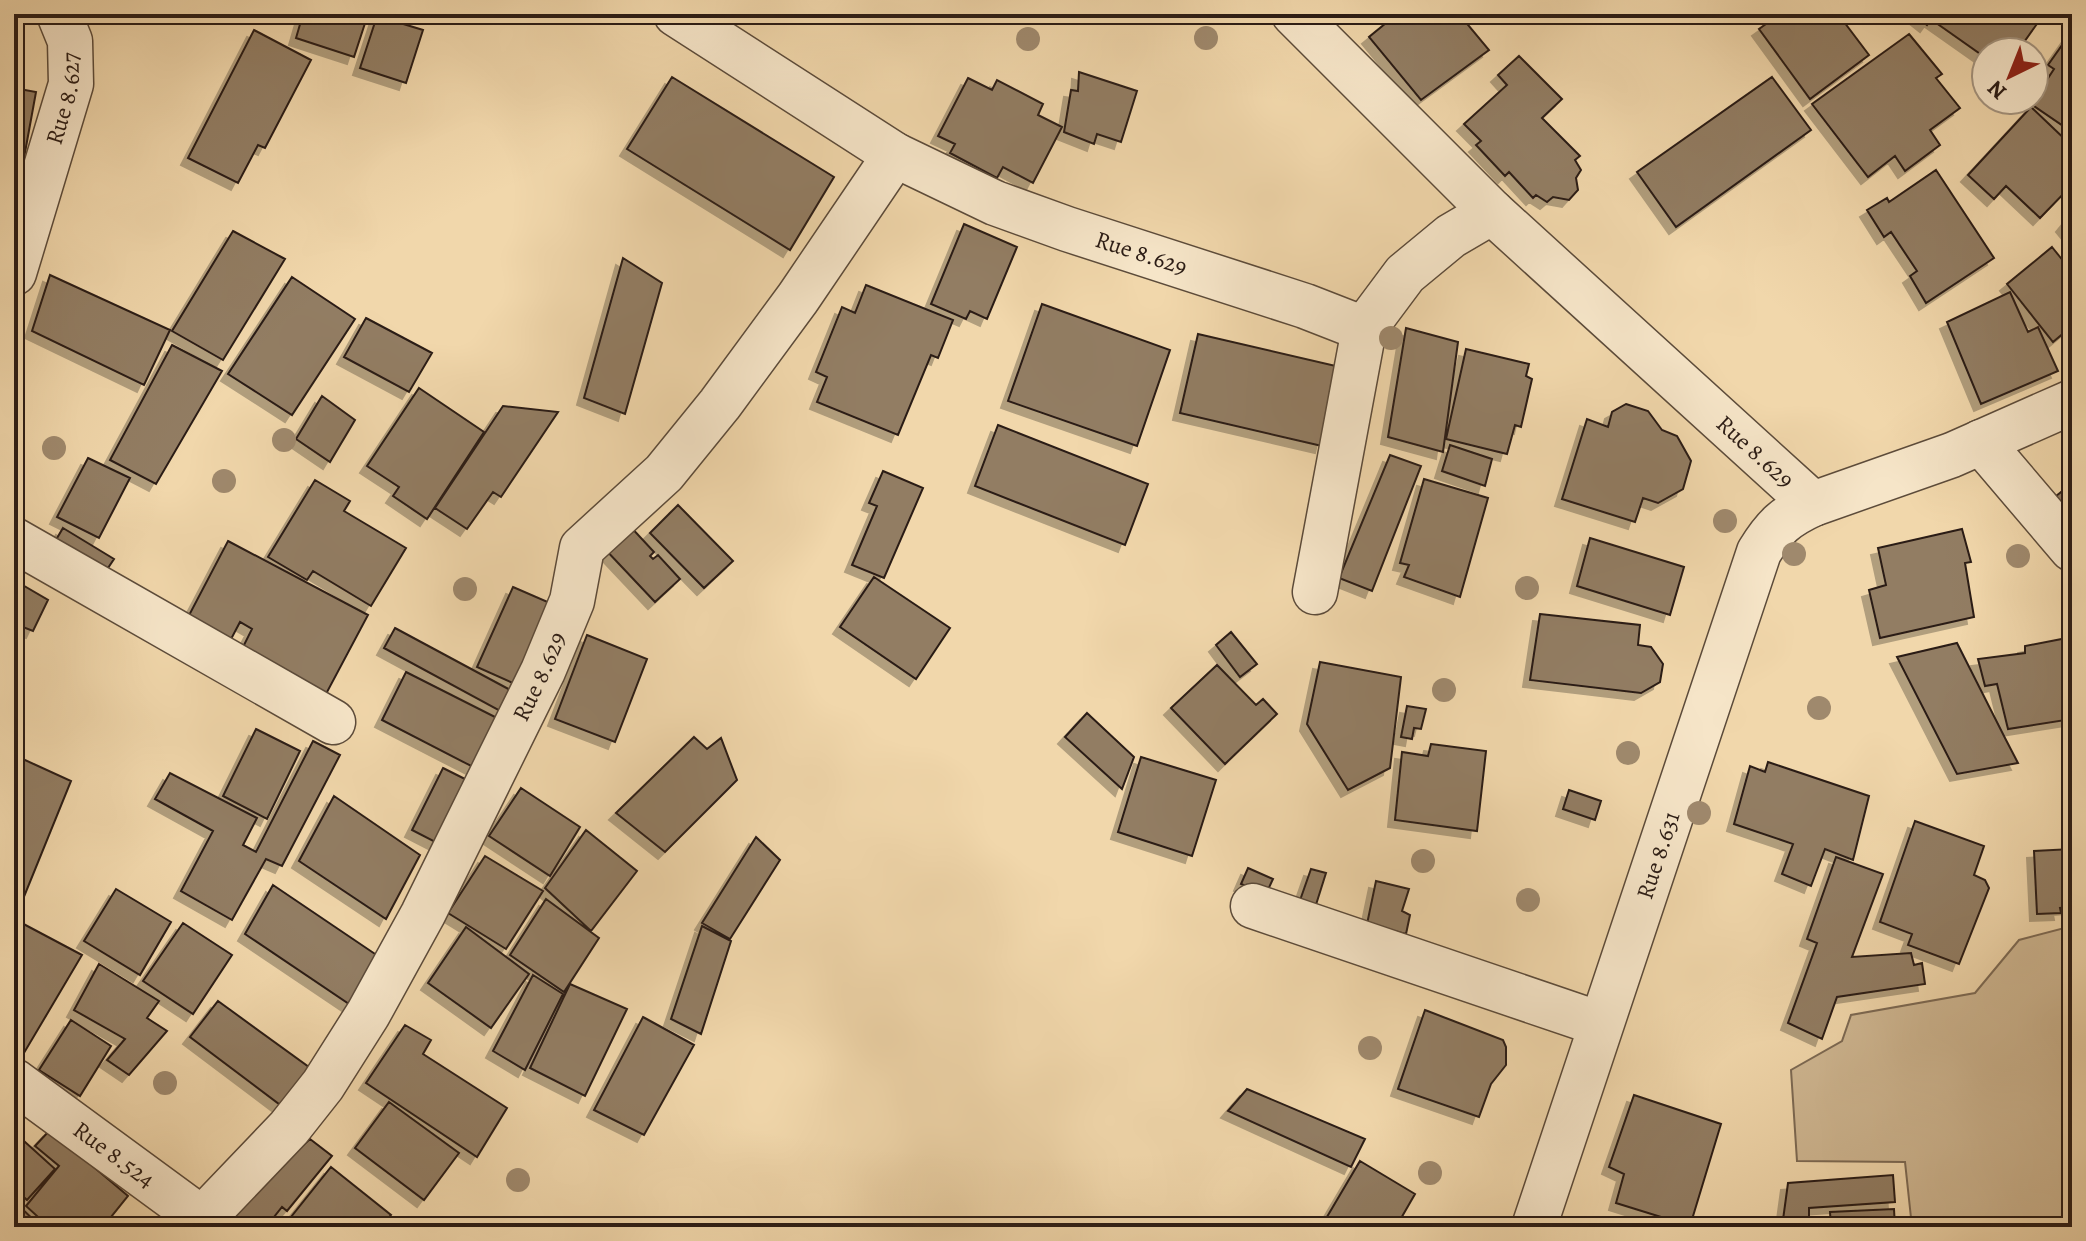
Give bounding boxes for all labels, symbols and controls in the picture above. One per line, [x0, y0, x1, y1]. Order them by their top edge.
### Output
north arrow [1970, 36, 2050, 116]
street label: Rue 8.627 [38, 51, 87, 148]
text: N [1981, 73, 2013, 106]
street label: Rue 8.629 [1091, 223, 1191, 283]
street label: Rue 8.629 [1709, 408, 1801, 495]
street label: Rue 8.629 [505, 627, 573, 726]
street label: Rue 8.631 [1628, 807, 1687, 903]
street label: Rue 8.524 [67, 1114, 161, 1195]

